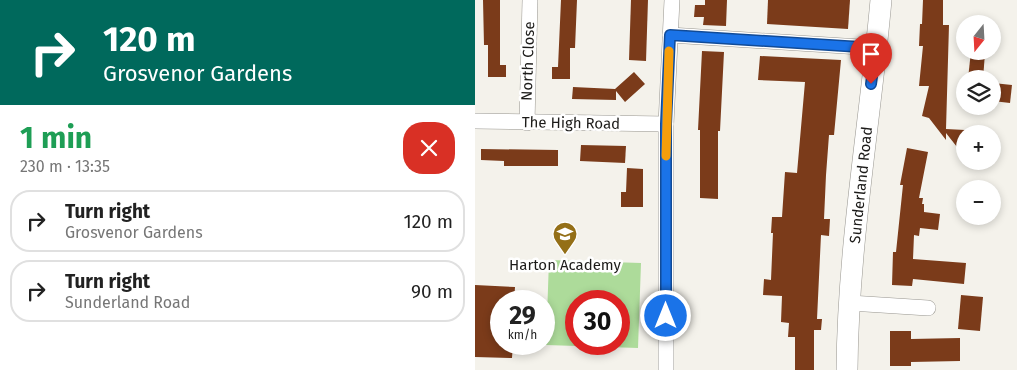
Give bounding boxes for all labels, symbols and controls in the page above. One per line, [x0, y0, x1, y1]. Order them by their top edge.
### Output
north arrow [956, 15, 1001, 60]
map controls [956, 15, 1001, 225]
text: 120 m [103, 18, 196, 60]
icon: right [20, 20, 85, 85]
street label: North Close [518, 21, 538, 101]
pin [850, 33, 892, 84]
icon: arrive [857, 40, 885, 68]
text: Grosvenor Gardens [103, 60, 292, 87]
button: layers [956, 70, 1001, 115]
street label: The High Road [522, 113, 620, 133]
text: 1 min [20, 120, 92, 156]
button: close [403, 122, 455, 174]
button: + [956, 125, 1001, 170]
street label: Sunderland Road [846, 126, 876, 244]
text: 230 m · 13:35 [20, 157, 110, 176]
button: − [956, 180, 1001, 225]
text: Turn right [65, 200, 150, 223]
icon: right [22, 207, 50, 235]
text: 120 m [403, 210, 453, 233]
school or university icon: Harton Academy [552, 221, 578, 255]
text: Grosvenor Gardens [65, 223, 203, 242]
place label: Harton Academy [509, 256, 622, 274]
text: Turn right [65, 270, 150, 293]
icon: right [22, 277, 50, 305]
text: 90 m [411, 280, 453, 303]
position arrow [639, 289, 691, 341]
speed limit sign: 30 [565, 290, 630, 355]
text: Sunderland Road [65, 293, 190, 312]
text: 29 [509, 301, 536, 331]
text: km/h [508, 328, 537, 342]

